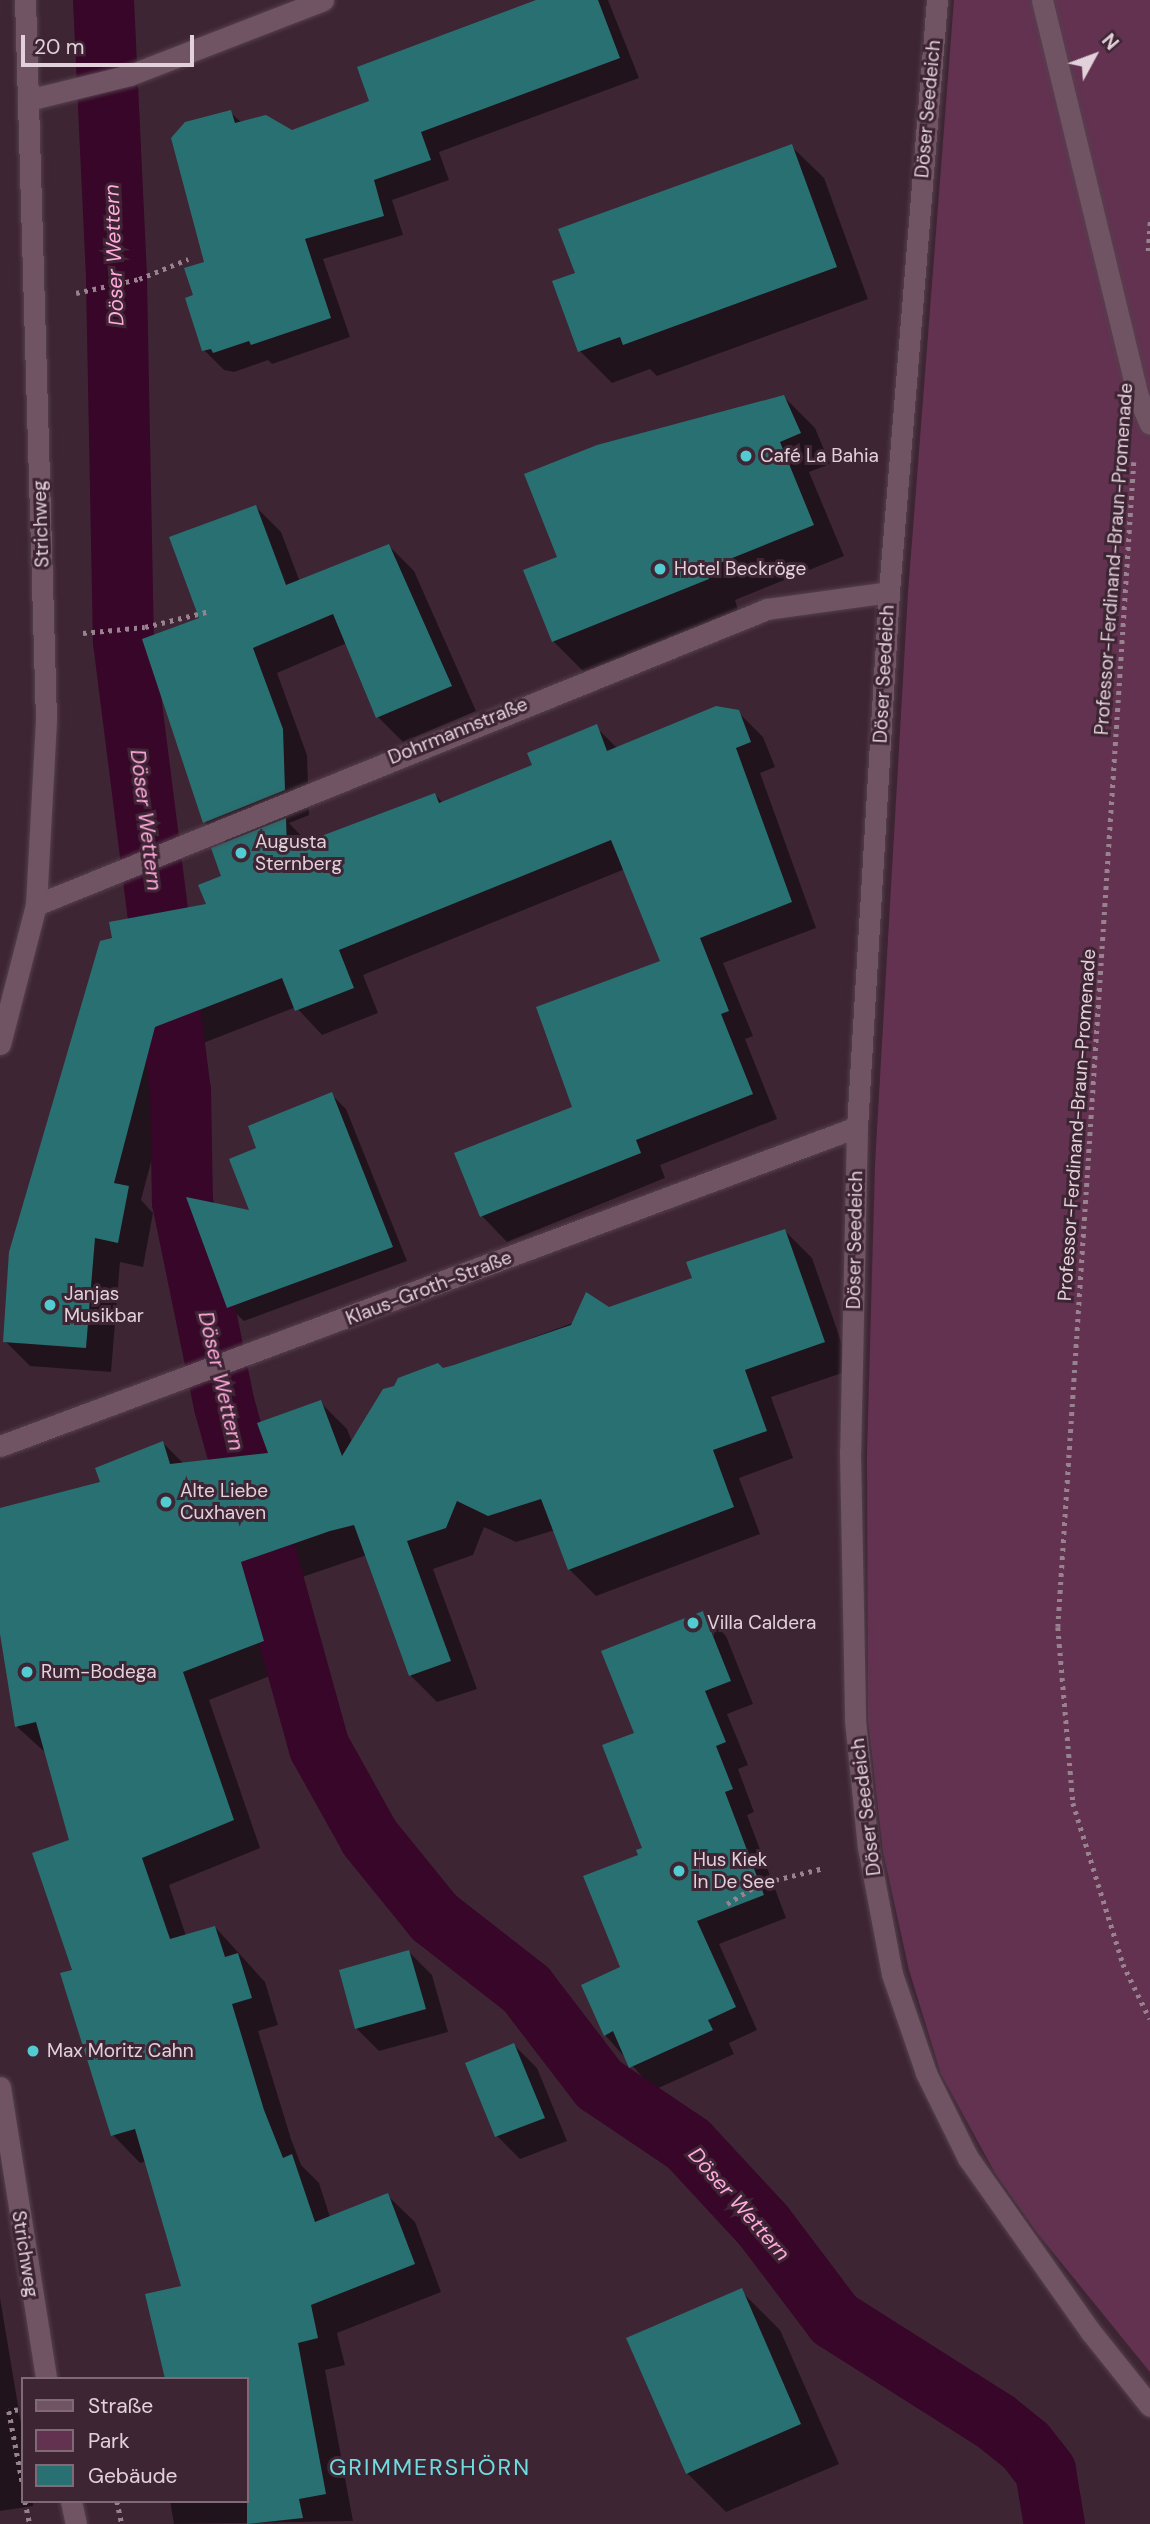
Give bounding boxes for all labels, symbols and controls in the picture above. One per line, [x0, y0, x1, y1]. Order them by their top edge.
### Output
scale bar [24, 21, 198, 65]
north arrow [1059, 21, 1129, 91]
text: N [1096, 28, 1124, 55]
text: 20 m [34, 33, 85, 61]
street label: Döser Seedeich [911, 39, 945, 179]
water label: Döser Wettern [99, 184, 129, 326]
street label: Professor-Ferdinand-Braun-Promenade [1090, 382, 1138, 736]
place label: Café La Bahia [760, 445, 879, 467]
marker: Café La Bahia [738, 448, 754, 464]
street label: Strichweg [28, 480, 54, 568]
place label: Hotel Beckröge [674, 558, 806, 580]
marker: Hotel Beckröge [652, 561, 668, 577]
street label: Döser Seedeich [869, 604, 899, 744]
street label: Dohrmannstraße [385, 693, 531, 769]
water label: Döser Wettern [125, 748, 167, 892]
place label: Augusta Sternberg [255, 831, 342, 875]
marker: Augusta Sternberg [233, 845, 249, 861]
street label: Professor-Ferdinand-Braun-Promenade [1053, 948, 1101, 1302]
street label: Döser Seedeich [842, 1171, 868, 1309]
street label: Klaus-Groth-Straße [343, 1246, 515, 1330]
place label: Janjas Musikbar [64, 1283, 144, 1327]
marker: Janjas Musikbar [42, 1297, 58, 1313]
water label: Döser Wettern [193, 1309, 249, 1453]
place label: Alte Liebe Cuxhaven [180, 1480, 268, 1524]
marker: Alte Liebe Cuxhaven [158, 1494, 174, 1510]
place label: Villa Caldera [707, 1612, 816, 1634]
marker: Villa Caldera [685, 1615, 701, 1631]
place label: Rum-Bodega [41, 1661, 157, 1683]
marker: Rum-Bodega [19, 1664, 35, 1680]
street label: Döser Seedeich [846, 1737, 886, 1877]
place label: Hus Kiek In De See [693, 1849, 775, 1893]
marker: Hus Kiek In De See [671, 1863, 687, 1879]
place label: Max Moritz Cahn [47, 2040, 194, 2062]
marker: Max Moritz Cahn [25, 2043, 41, 2059]
water label: Döser Wettern [683, 2142, 795, 2266]
street label: Strichweg [7, 2209, 43, 2299]
legend [21, 2377, 248, 2503]
text: Straße [88, 2392, 153, 2420]
text: Park [88, 2427, 129, 2455]
district label: GRIMMERSHÖRN [330, 2453, 530, 2481]
text: Gebäude [88, 2462, 178, 2490]

